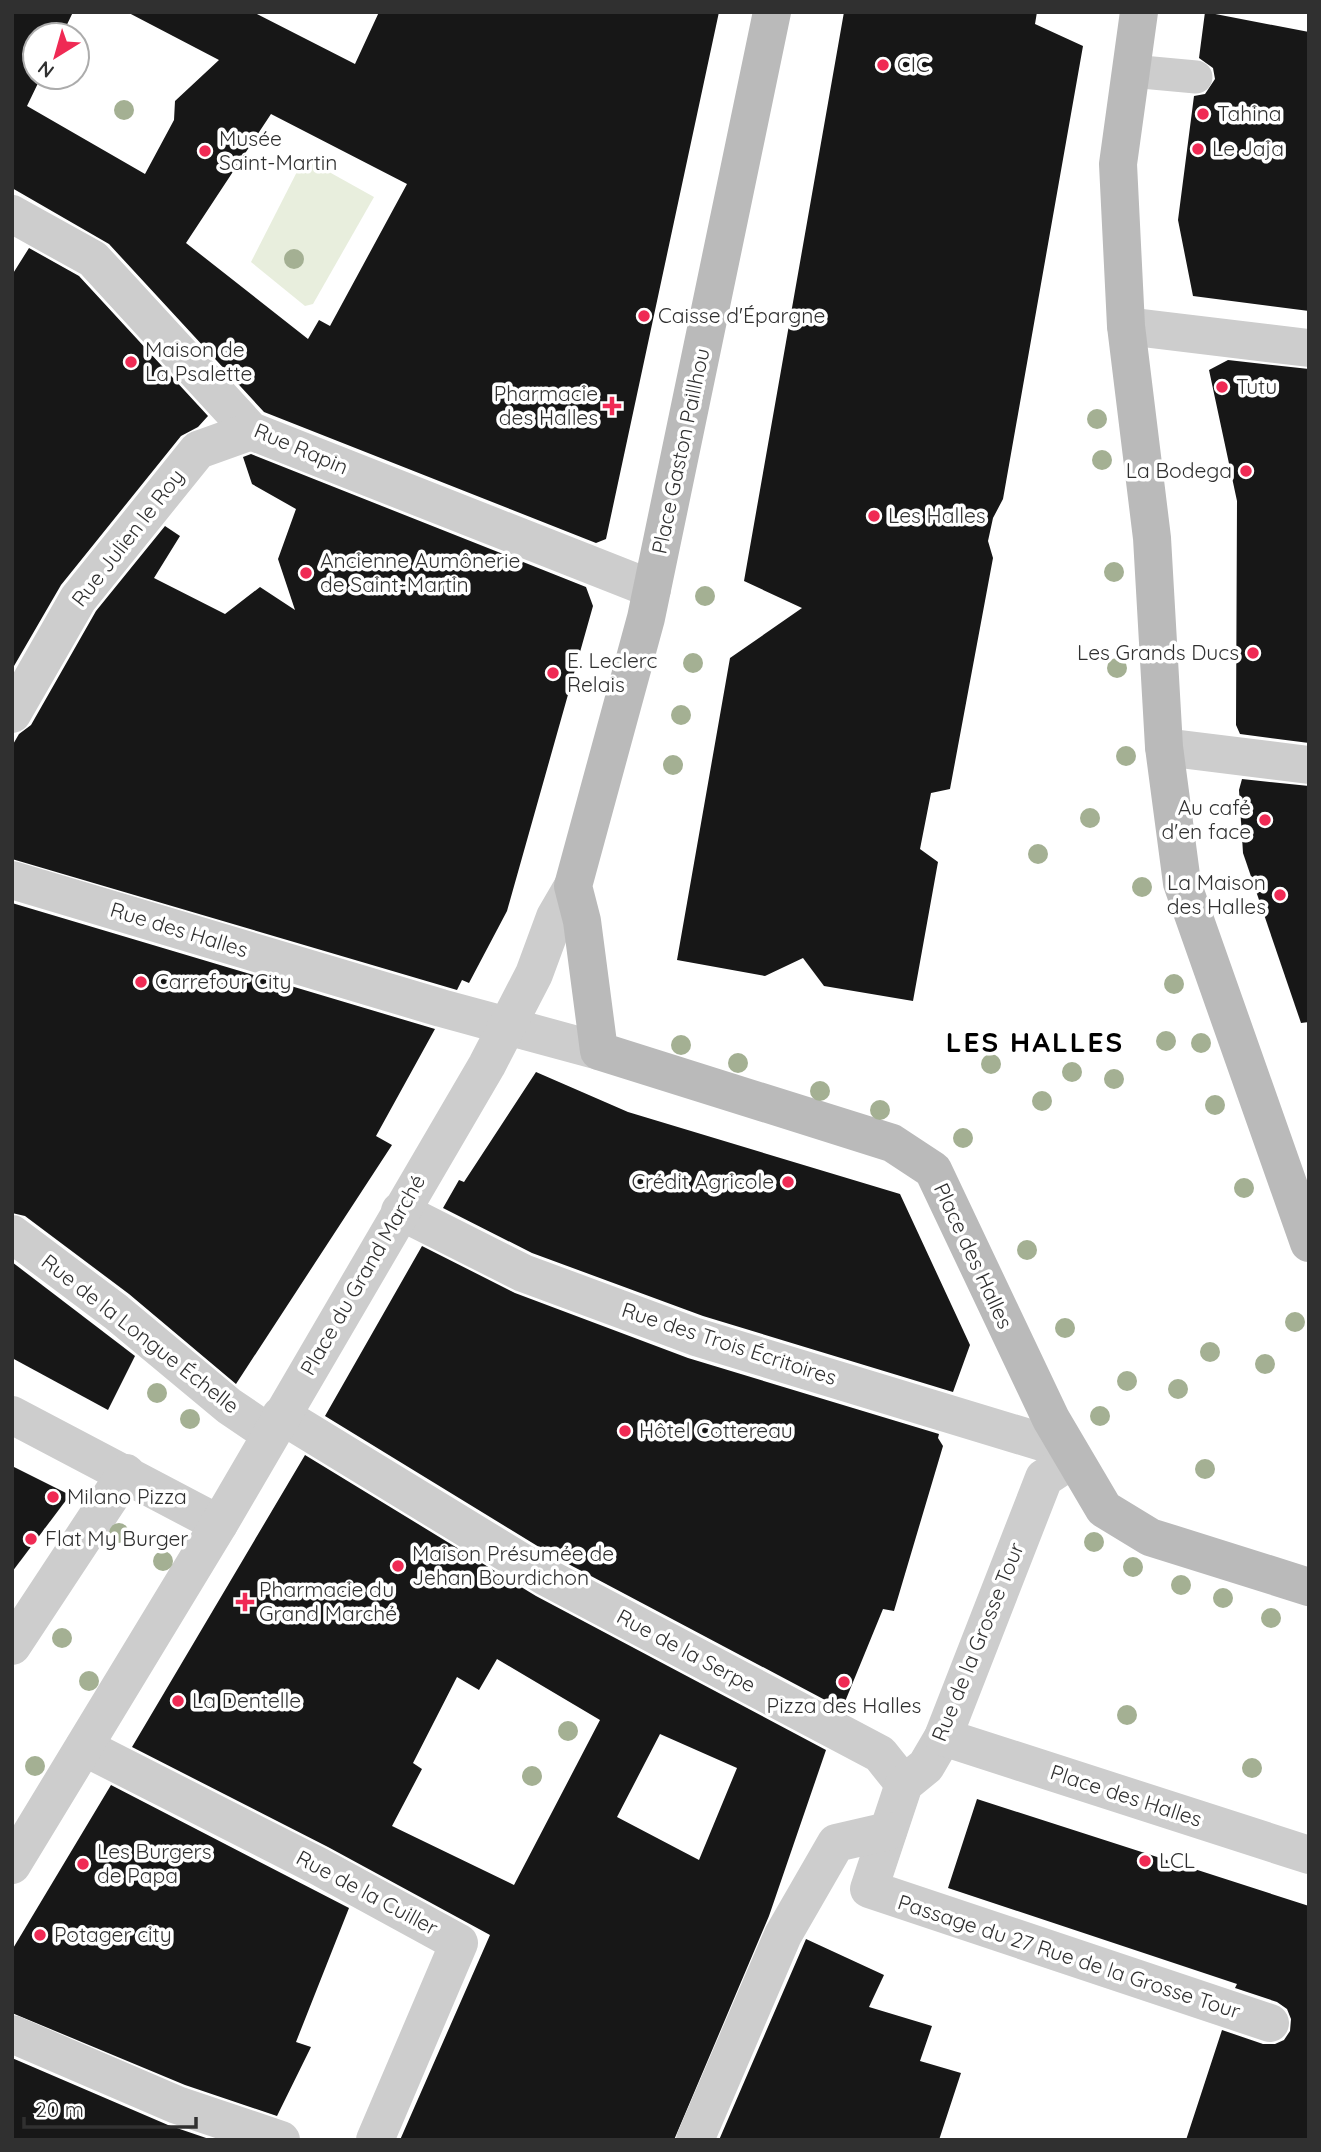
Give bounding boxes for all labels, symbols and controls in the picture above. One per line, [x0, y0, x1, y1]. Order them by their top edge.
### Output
north arrow [21, 21, 91, 91]
place label: CIC [897, 51, 930, 77]
text: N [33, 56, 59, 83]
marker: CIC [875, 57, 891, 73]
place label: Tahina [1217, 100, 1282, 126]
marker: Tahina [1195, 106, 1211, 122]
place label: Musée Saint-Martin [219, 125, 337, 175]
place label: Le Jaja [1212, 135, 1284, 161]
marker: Le Jaja [1190, 141, 1206, 157]
marker: Musée Saint-Martin [197, 143, 213, 159]
place label: Caisse d'Épargne [658, 302, 825, 328]
marker: Caisse d'Épargne [636, 308, 652, 324]
place label: Maison de La Psalette [145, 336, 252, 386]
street label: Place Gaston Paillhou [646, 346, 715, 556]
marker: Maison de La Psalette [123, 354, 139, 370]
place label: Tutu [1236, 373, 1277, 399]
marker: Tutu [1214, 379, 1230, 395]
place label: Pharmacie des Halles [494, 380, 598, 430]
marker: Pharmacie des Halles [604, 398, 620, 414]
street label: Rue Rapin [250, 417, 352, 480]
place label: La Bodega [1126, 457, 1232, 483]
street label: Rue Julien le Roy [65, 463, 189, 611]
marker: La Bodega [1238, 463, 1254, 479]
place label: Les Halles [888, 502, 986, 528]
marker: Les Halles [866, 508, 882, 524]
place label: Ancienne Aumônerie de Saint-Martin [320, 547, 520, 597]
marker: Ancienne Aumônerie de Saint-Martin [298, 565, 314, 581]
place label: Les Grands Ducs [1077, 639, 1239, 665]
marker: Les Grands Ducs [1245, 645, 1261, 661]
place label: E. Leclerc Relais [567, 647, 657, 697]
marker: E. Leclerc Relais [545, 665, 561, 681]
place label: Au café d'en face [1161, 794, 1251, 844]
marker: Au café d'en face [1257, 812, 1273, 828]
place label: La Maison des Halles [1167, 869, 1266, 919]
marker: La Maison des Halles [1272, 887, 1288, 903]
street label: Rue des Halles [107, 896, 251, 962]
place label: Carrefour City [155, 968, 292, 994]
marker: Carrefour City [133, 974, 149, 990]
district label: LES HALLES [946, 1024, 1124, 1059]
place label: Crédit Agricole [631, 1168, 774, 1194]
street label: Place du Grand Marché [294, 1170, 430, 1379]
marker: Crédit Agricole [780, 1174, 796, 1190]
street label: Place des Halles [929, 1179, 1019, 1333]
street label: Rue de la Longue Échelle [37, 1248, 245, 1418]
street label: Rue des Trois Écritoires [619, 1296, 840, 1390]
place label: Hôtel Cottereau [639, 1417, 793, 1443]
marker: Hôtel Cottereau [617, 1423, 633, 1439]
place label: Milano Pizza [67, 1483, 187, 1509]
marker: Milano Pizza [45, 1489, 61, 1505]
place label: Flat My Burger [45, 1525, 188, 1551]
marker: Flat My Burger [23, 1531, 39, 1547]
street label: Rue de la Grosse Tour [925, 1538, 1029, 1745]
place label: Maison Présumée de Jehan Bourdichon [412, 1540, 614, 1590]
marker: Maison Présumée de Jehan Bourdichon [390, 1558, 406, 1574]
place label: Pharmacie du Grand Marché [259, 1576, 397, 1626]
marker: Pharmacie du Grand Marché [237, 1594, 253, 1610]
street label: Rue de la Serpe [613, 1603, 760, 1698]
marker: Pizza des Halles [836, 1674, 852, 1690]
place label: La Dentelle [192, 1687, 301, 1713]
place label: Pizza des Halles [767, 1692, 921, 1718]
marker: La Dentelle [170, 1693, 186, 1709]
street label: Place des Halles [1047, 1758, 1205, 1832]
place label: Les Burgers de Papa [97, 1838, 212, 1888]
street label: Rue de la Cuiller [292, 1844, 443, 1940]
place label: LCL [1159, 1847, 1195, 1873]
marker: LCL [1137, 1853, 1153, 1869]
marker: Les Burgers de Papa [75, 1856, 91, 1872]
street label: Passage du 27 Rue de la Grosse Tour [895, 1888, 1244, 2024]
place label: Potager city [54, 1921, 172, 1947]
marker: Potager city [32, 1927, 48, 1943]
scale bar [24, 2086, 196, 2130]
text: 20 m [35, 2096, 84, 2122]

